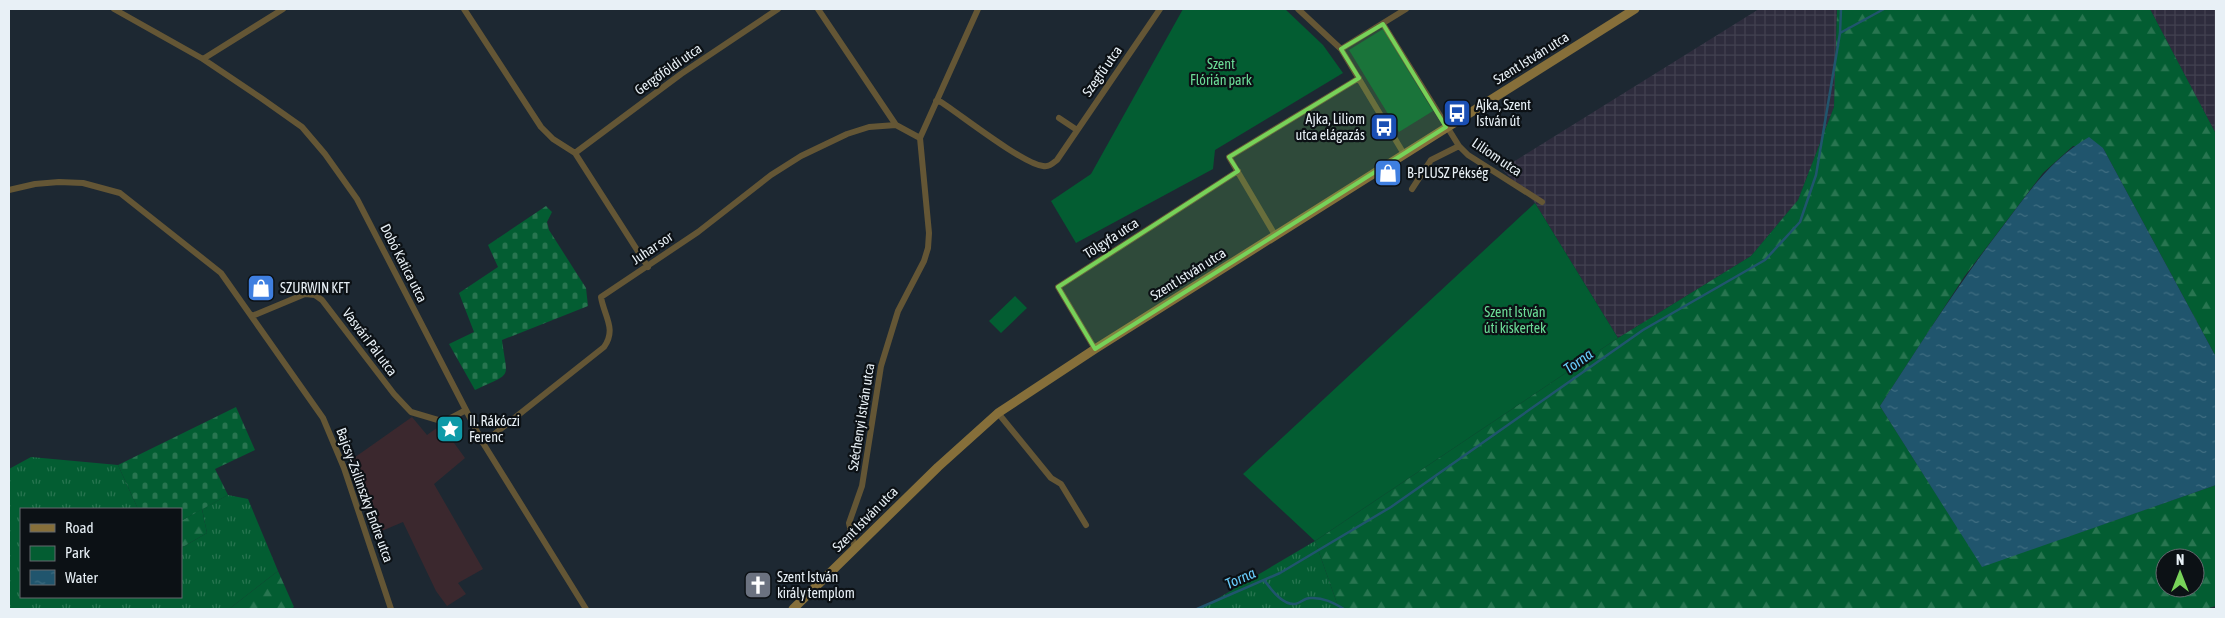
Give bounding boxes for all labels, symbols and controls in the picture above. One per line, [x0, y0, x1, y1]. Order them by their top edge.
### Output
street label: Szent István utca [1490, 29, 1572, 87]
street label: Gergőföldi utca [631, 40, 705, 98]
street label: Szegfű utca [1079, 43, 1125, 99]
park label: Szent Flórián park [1190, 56, 1252, 88]
place label: Ajka, Szent István út [1476, 97, 1531, 129]
bus stop icon: Ajka, Szent István út [1442, 98, 1472, 128]
place label: Ajka, Liliom utca elágazás [1295, 111, 1365, 143]
bus stop icon: Ajka, Liliom utca elágazás [1369, 112, 1399, 142]
street label: Liliom utca [1469, 135, 1525, 179]
shop icon: B-PLUSZ Pékség [1373, 158, 1403, 188]
place label: B-PLUSZ Pékség [1407, 165, 1488, 181]
street label: Tölgyfa utca [1081, 214, 1141, 262]
street label: Dobó Katica utca [377, 221, 431, 305]
street label: Juhar sor [628, 228, 676, 268]
street label: Szent István utca [1147, 245, 1229, 303]
shop icon: SZURWIN KFT [246, 273, 276, 303]
place label: SZURWIN KFT [280, 280, 350, 296]
park label: Szent István úti kiskertek [1484, 304, 1546, 336]
street label: Vasvári Pál utca [339, 305, 401, 379]
water label: Torna [1560, 345, 1596, 377]
street label: Széchenyi István utca [845, 362, 877, 472]
place label: II. Rákóczi Ferenc [469, 413, 520, 445]
place icon: II. Rákóczi Ferenc [435, 414, 465, 444]
street label: Bajcsy-Zsilinszky Endre utca [333, 426, 397, 564]
street label: Szent István utca [829, 483, 901, 555]
legend [20, 508, 182, 598]
text: Road [65, 519, 94, 536]
text: Park [65, 544, 90, 561]
north arrow [2155, 548, 2205, 598]
text: N [2176, 552, 2184, 568]
water label: Torna [1222, 564, 1258, 592]
text: Water [65, 569, 98, 586]
place label: Szent István király templom [777, 569, 855, 601]
church icon: Szent István király templom [743, 570, 773, 600]

